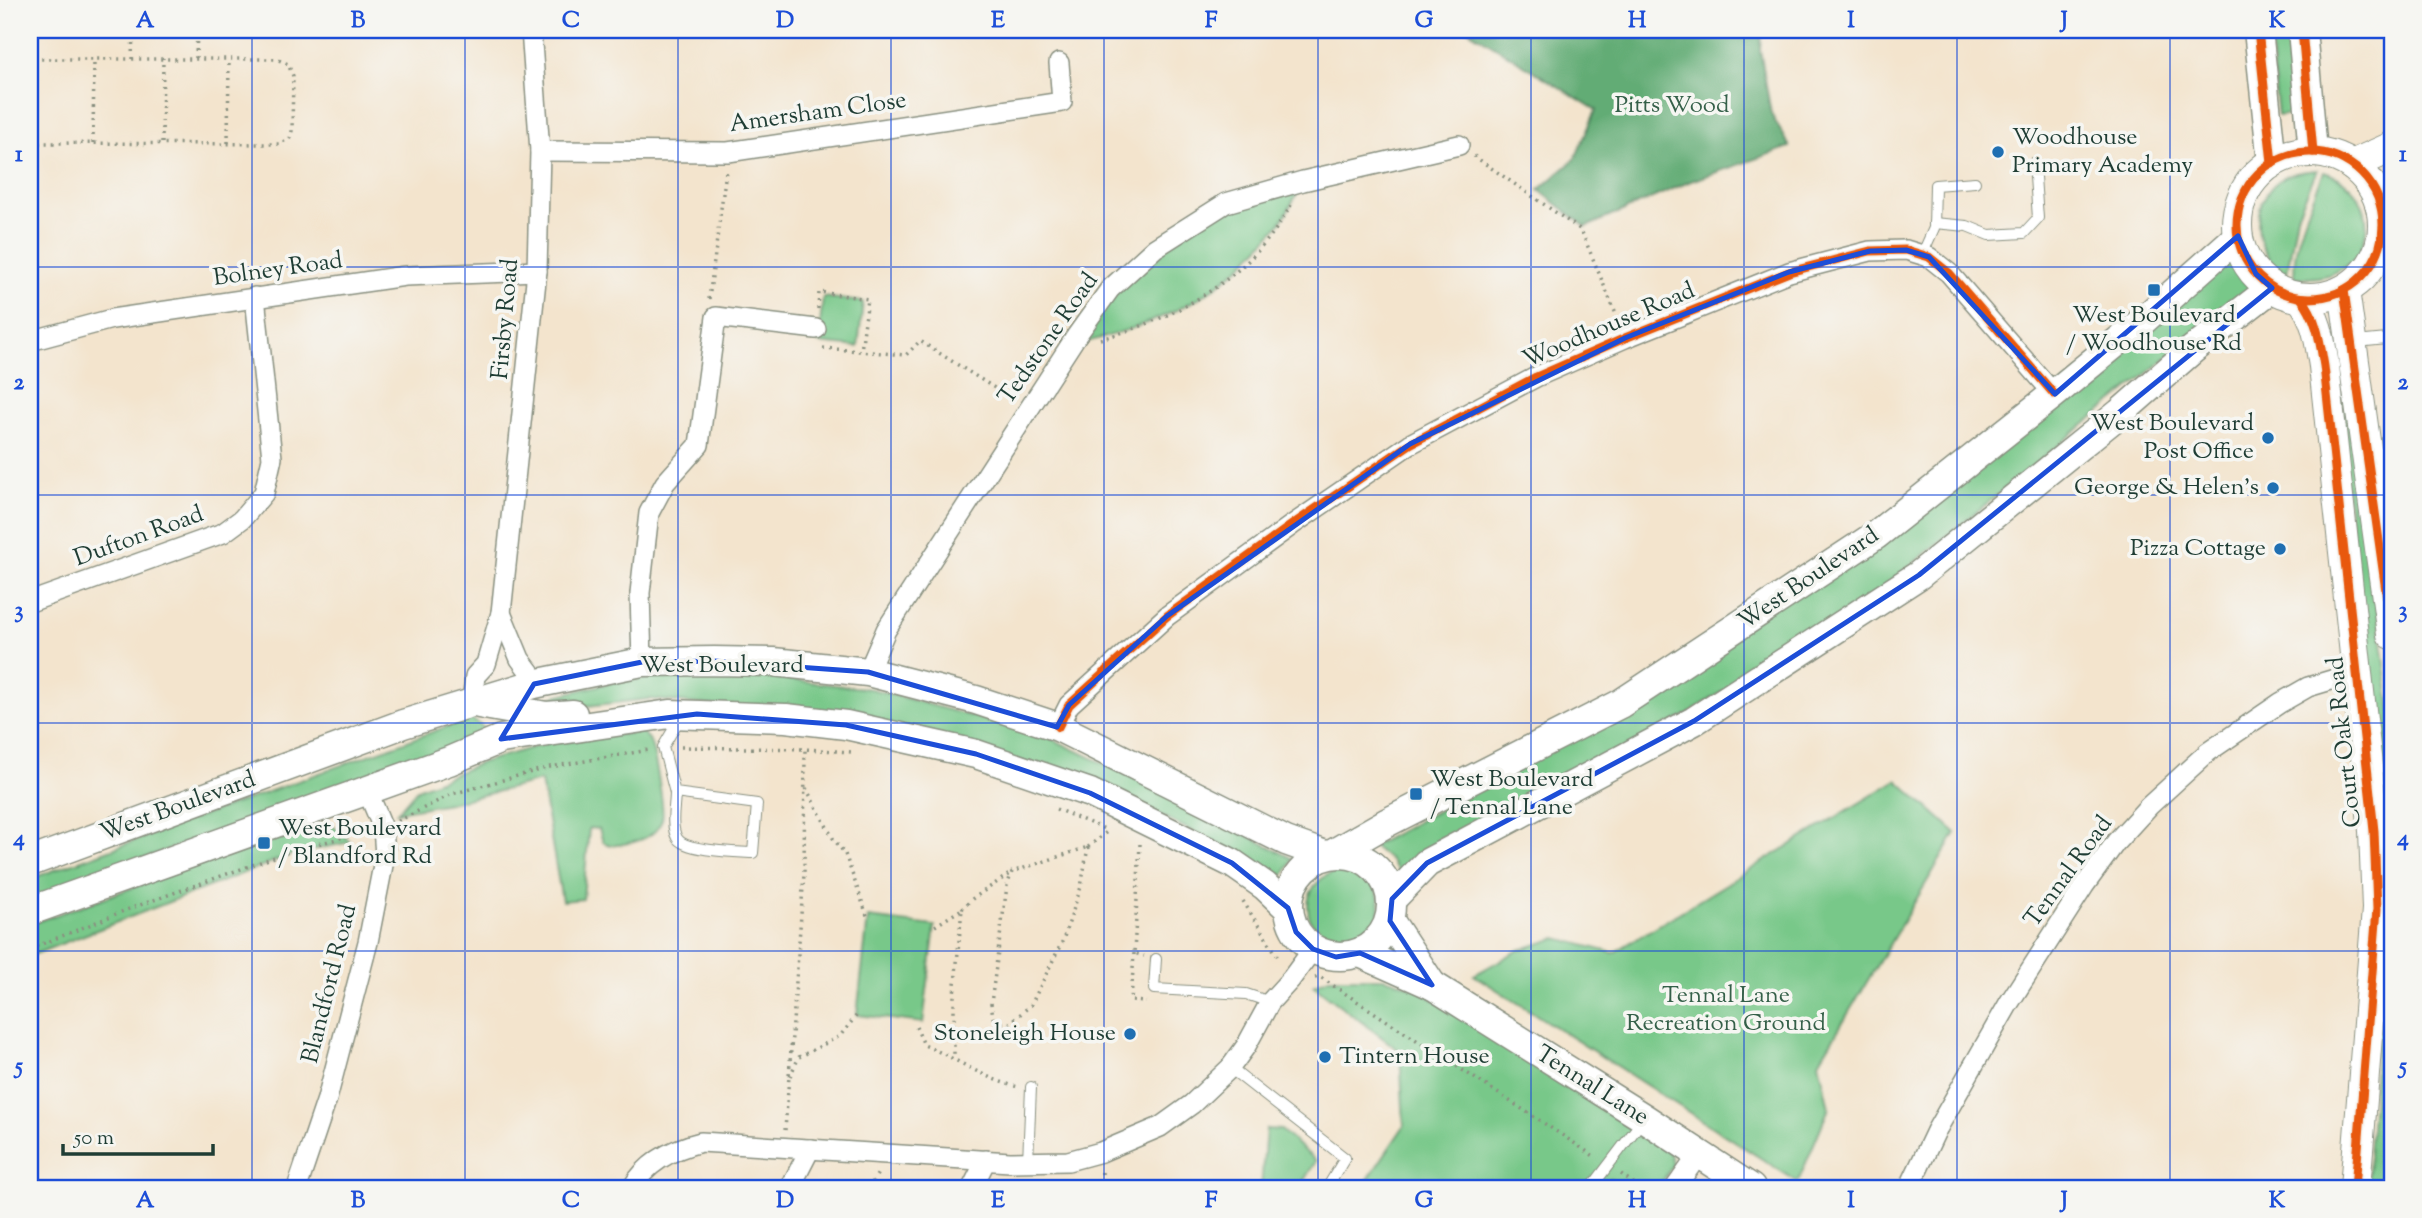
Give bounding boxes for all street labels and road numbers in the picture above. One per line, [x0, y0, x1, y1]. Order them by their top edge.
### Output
street label: Amersham Close [727, 84, 909, 142]
street label: Bolney Road [211, 244, 345, 296]
street label: Firsby Road [484, 257, 528, 381]
street label: Tedstone Road [991, 266, 1107, 412]
street label: Woodhouse Road [1517, 274, 1701, 378]
street label: Dufton Road [69, 498, 209, 576]
street label: West Boulevard [1732, 519, 1887, 639]
street label: West Boulevard [640, 649, 804, 683]
street label: Court Oak Road [2319, 654, 2371, 829]
street label: West Boulevard [95, 763, 261, 851]
street label: Tennal Road [2017, 809, 2122, 935]
street label: Blandford Road [294, 900, 366, 1067]
street label: Tennal Lane [1529, 1038, 1655, 1134]

